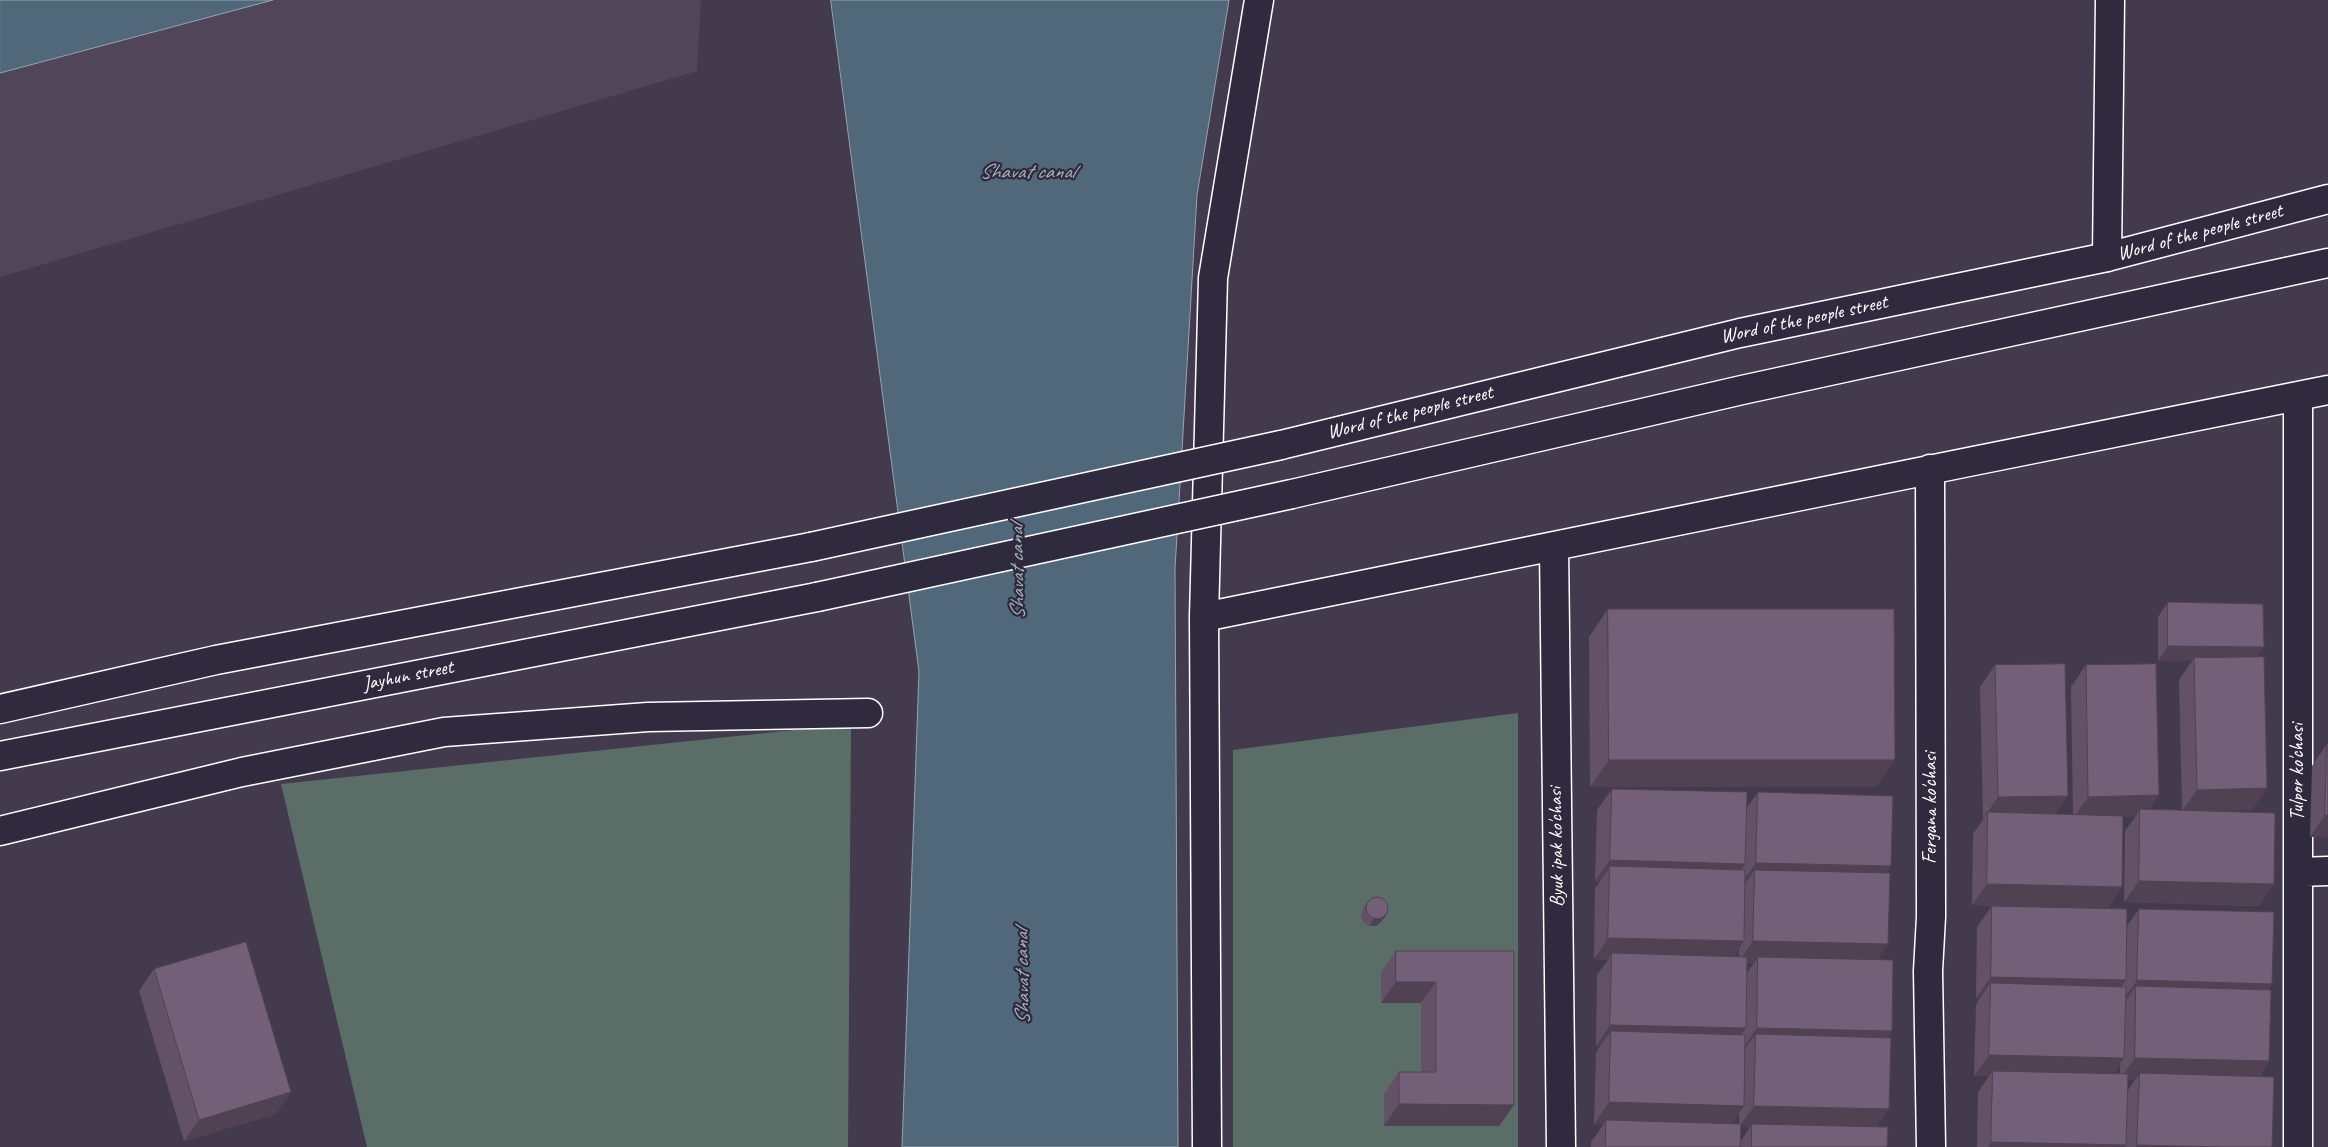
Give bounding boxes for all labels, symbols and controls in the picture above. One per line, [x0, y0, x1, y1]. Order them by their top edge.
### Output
water label: Shavat canal [979, 159, 1075, 185]
street label: Word of the people street [2115, 199, 2285, 267]
street label: Word of the people street [1718, 291, 1890, 349]
street label: Word of the people street [1325, 381, 1495, 445]
water label: Shavat canal [1005, 524, 1031, 620]
street label: Jayhun street [361, 655, 455, 697]
street label: Tulpor ko'chasi [2286, 723, 2310, 821]
street label: Fergana ko'chasi [1919, 752, 1943, 864]
street label: Byuk ipak ko'chasi [1544, 787, 1570, 907]
water label: Shavat canal [1010, 929, 1036, 1025]

